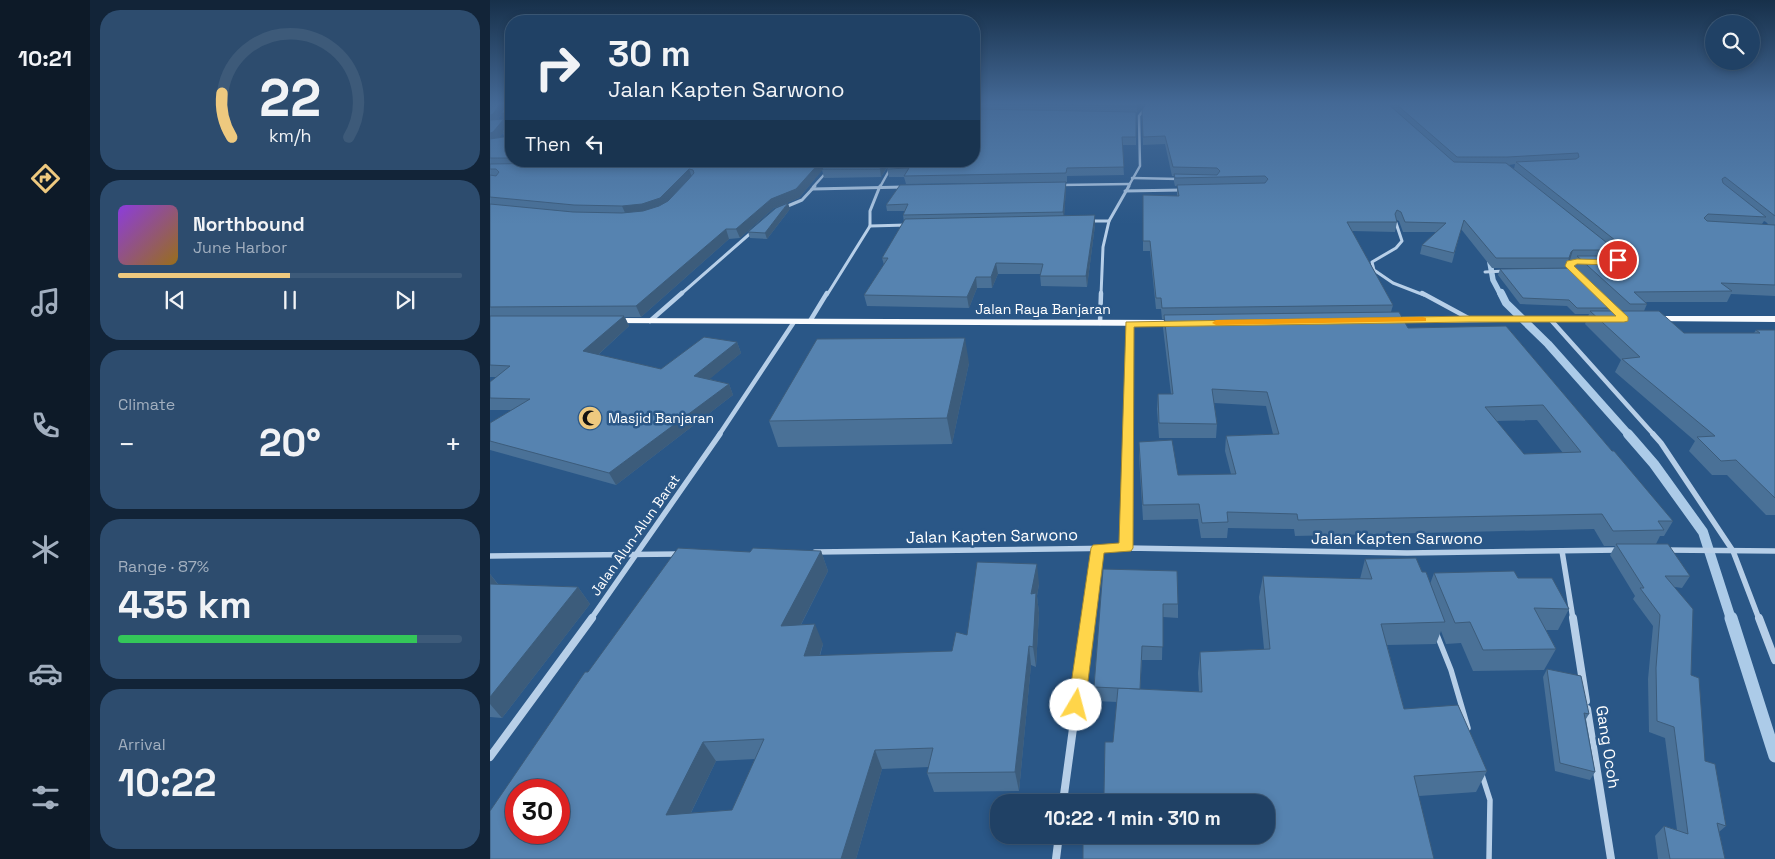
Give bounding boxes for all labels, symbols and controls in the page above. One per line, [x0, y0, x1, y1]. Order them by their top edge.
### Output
map controls [1705, 15, 1760, 70]
button: search [1705, 15, 1760, 70]
text: 30 m [608, 32, 691, 76]
icon: right [525, 35, 590, 100]
text: 10:21 [18, 44, 72, 72]
text: 22 [259, 65, 321, 131]
text: Jalan Kapten Sarwono [608, 75, 845, 103]
text: km/h [269, 124, 311, 147]
icon: left [581, 130, 609, 158]
text: Then [525, 132, 571, 157]
icon: directions [28, 161, 63, 196]
text: Northbound [193, 212, 305, 237]
text: June Harbor [193, 237, 287, 258]
pin [1597, 239, 1639, 281]
icon: arrive [1604, 246, 1632, 274]
icon: music [28, 285, 63, 320]
icon: previous [161, 286, 189, 314]
icon: pause [276, 286, 304, 314]
icon: next [391, 286, 419, 314]
street label: Jalan Raya Banjaran [975, 300, 1111, 318]
text: Climate [118, 394, 175, 415]
mosque icon: Masjid Banjaran [577, 405, 603, 431]
icon: phone [28, 408, 63, 443]
place label: Masjid Banjaran [608, 409, 714, 427]
text: 20° [259, 419, 321, 467]
text: − [118, 426, 135, 462]
text: + [445, 426, 462, 462]
street label: Jalan Alun-Alun Barat [586, 471, 684, 599]
street label: Jalan Kapten Sarwono [906, 524, 1078, 548]
street label: Jalan Kapten Sarwono [1311, 528, 1483, 549]
icon: climate [28, 532, 63, 567]
text: Range · 87% [118, 556, 209, 577]
text: 435 km [118, 581, 252, 629]
icon: car [28, 656, 63, 691]
position arrow [1049, 678, 1101, 730]
street label: Gang Ocoh [1591, 704, 1625, 790]
text: Arrival [118, 734, 166, 755]
text: 10:22 [118, 759, 216, 807]
speed limit sign: 30 [505, 779, 570, 844]
icon: filters [28, 780, 63, 815]
text: 10:22 · 1 min · 310 m [1044, 806, 1221, 831]

